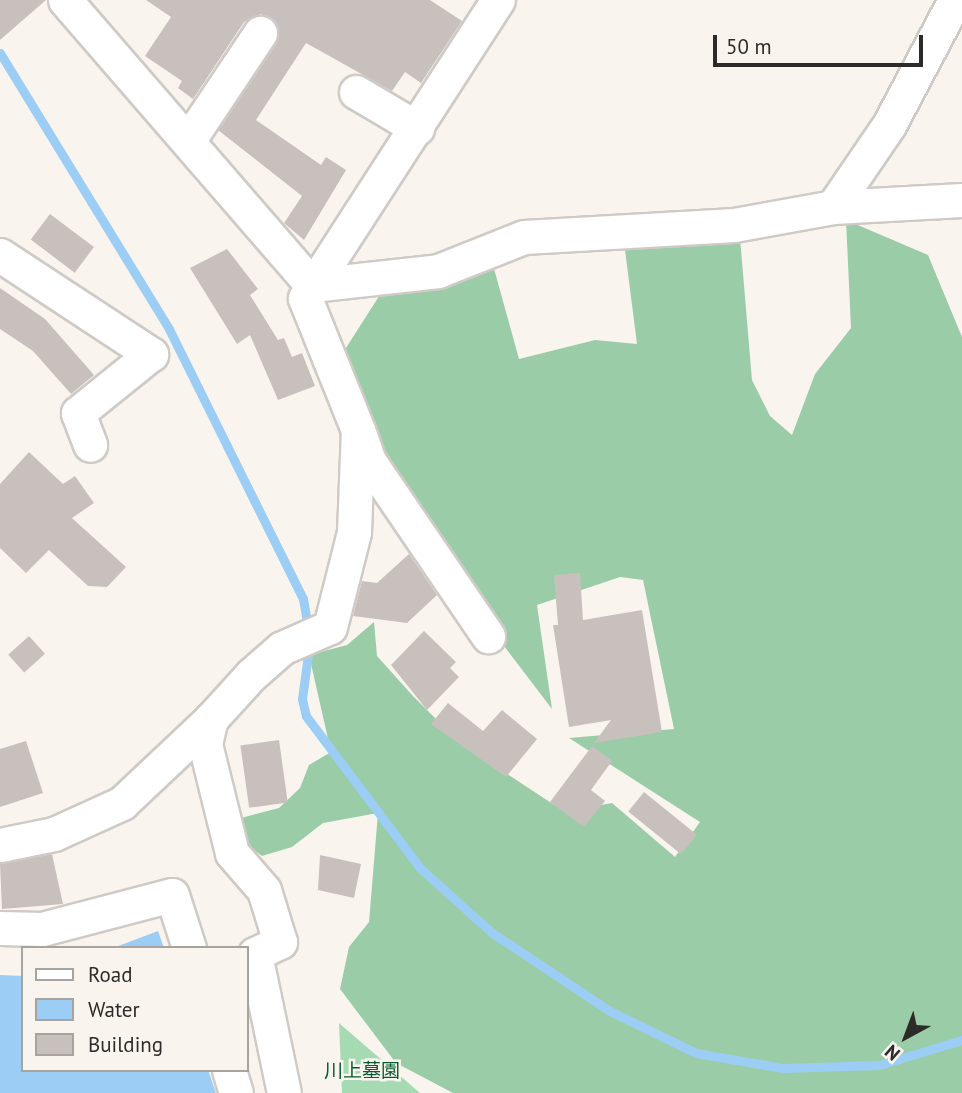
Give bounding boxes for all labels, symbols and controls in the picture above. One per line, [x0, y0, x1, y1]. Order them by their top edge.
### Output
scale bar [717, 21, 927, 65]
text: 50 m [726, 33, 772, 60]
legend [21, 946, 248, 1072]
text: Road [88, 961, 132, 988]
text: Water [88, 996, 140, 1023]
north arrow [871, 1002, 941, 1072]
text: Building [88, 1031, 163, 1058]
text: N [880, 1040, 905, 1066]
park label: 川上墓園 [324, 1060, 400, 1082]

